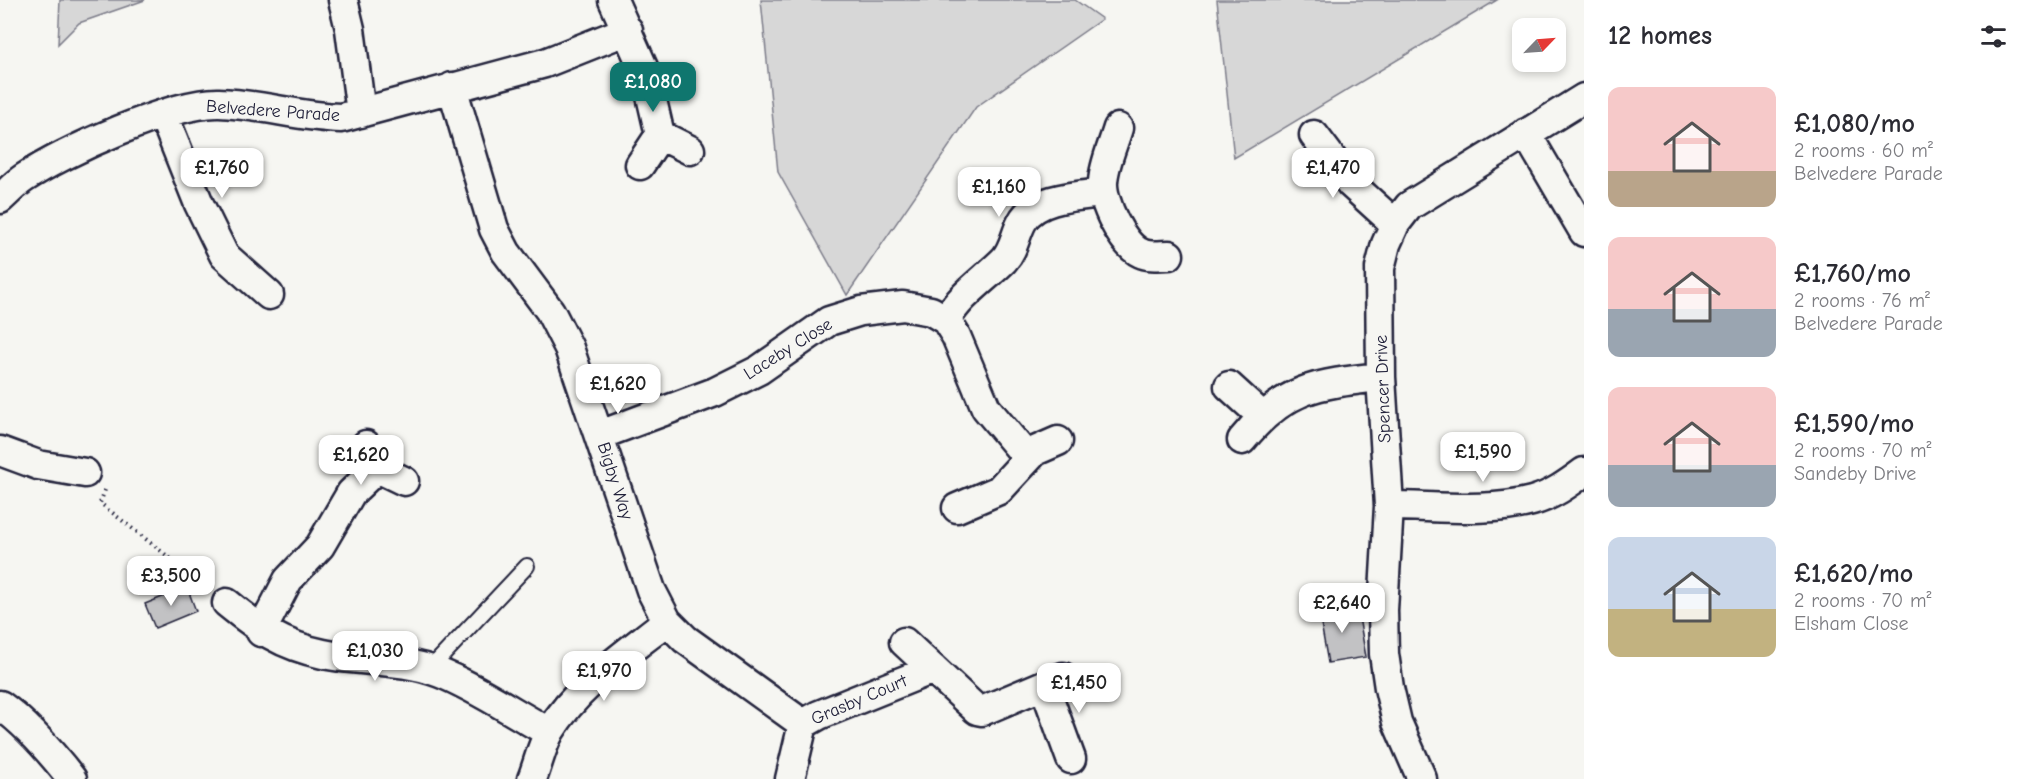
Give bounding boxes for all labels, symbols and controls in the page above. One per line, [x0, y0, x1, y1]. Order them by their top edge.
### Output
north arrow [1512, 18, 1566, 72]
map controls [1512, 18, 1566, 72]
icon: filters [1977, 20, 2010, 53]
text: 12 homes [1608, 21, 1712, 51]
pin: £1,080 [604, 62, 702, 113]
text: £1,080 [624, 70, 682, 93]
street label: Belvedere Parade [205, 96, 341, 126]
text: £1,080/mo [1794, 109, 1915, 139]
icon: home [1656, 111, 1728, 183]
text: 2 rooms · 60 m² [1794, 139, 1933, 162]
pin: £1,760 [173, 148, 271, 199]
pin: £1,470 [1284, 148, 1382, 199]
text: £1,760 [195, 156, 249, 179]
text: £1,470 [1306, 156, 1360, 179]
text: Belvedere Parade [1794, 162, 1943, 185]
pin: £1,160 [950, 167, 1048, 218]
text: £1,160 [972, 175, 1026, 198]
text: £1,760/mo [1794, 259, 1911, 289]
icon: home [1656, 261, 1728, 333]
text: 2 rooms · 76 m² [1794, 289, 1930, 312]
text: Belvedere Parade [1794, 312, 1943, 335]
street label: Laceby Close [740, 314, 836, 384]
street label: Spencer Drive [1371, 335, 1395, 443]
pin: £1,620 [569, 364, 667, 415]
text: £1,620 [590, 372, 646, 395]
text: £1,590/mo [1794, 409, 1914, 439]
icon: home [1656, 411, 1728, 483]
pin: £1,590 [1434, 432, 1532, 483]
pin: £1,620 [312, 435, 410, 486]
text: 2 rooms · 70 m² [1794, 439, 1931, 462]
street label: Bigby Way [593, 440, 638, 523]
text: £1,590 [1454, 440, 1512, 463]
text: £1,620 [333, 443, 389, 466]
text: Sandeby Drive [1794, 462, 1916, 485]
pin: £3,500 [122, 556, 220, 607]
text: £1,620/mo [1794, 559, 1913, 589]
icon: home [1656, 561, 1728, 633]
text: £3,500 [141, 564, 201, 587]
pin: £2,640 [1293, 583, 1391, 634]
text: 2 rooms · 70 m² [1794, 589, 1931, 612]
text: £2,640 [1313, 591, 1371, 614]
text: Elsham Close [1794, 612, 1908, 635]
pin: £1,030 [326, 631, 424, 682]
text: £1,030 [346, 639, 404, 662]
pin: £1,970 [555, 651, 653, 702]
text: £1,970 [576, 659, 632, 682]
pin: £1,450 [1030, 663, 1128, 714]
street label: Grasby Court [808, 670, 911, 730]
text: £1,450 [1051, 671, 1107, 694]

